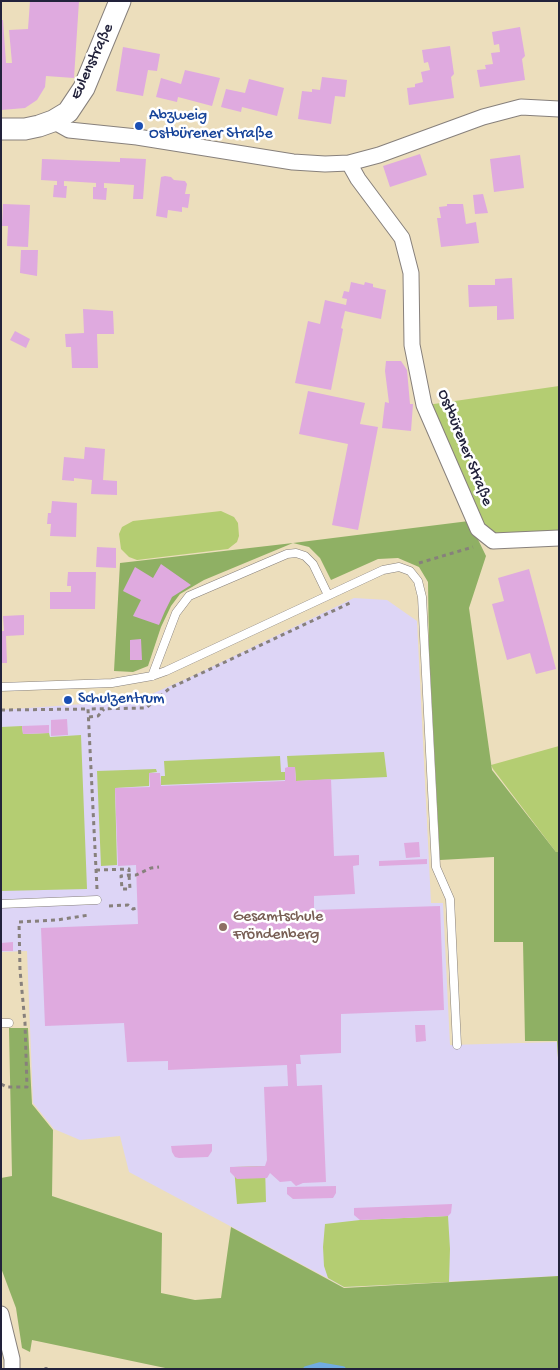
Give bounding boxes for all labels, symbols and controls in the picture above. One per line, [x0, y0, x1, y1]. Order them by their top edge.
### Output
street label: Eulenstraße [67, 21, 119, 103]
place label: Abzweig Ostbürener Straße [149, 107, 273, 145]
marker: Abzweig Ostbürener Straße [133, 120, 145, 132]
street label: Ostbürener Straße [432, 387, 496, 509]
place label: Schulzentrum [78, 690, 164, 710]
marker: Schulzentrum [62, 694, 74, 706]
place label: Gesamtschule Fröndenberg [233, 908, 323, 946]
marker: Gesamtschule Fröndenberg [217, 921, 229, 933]

